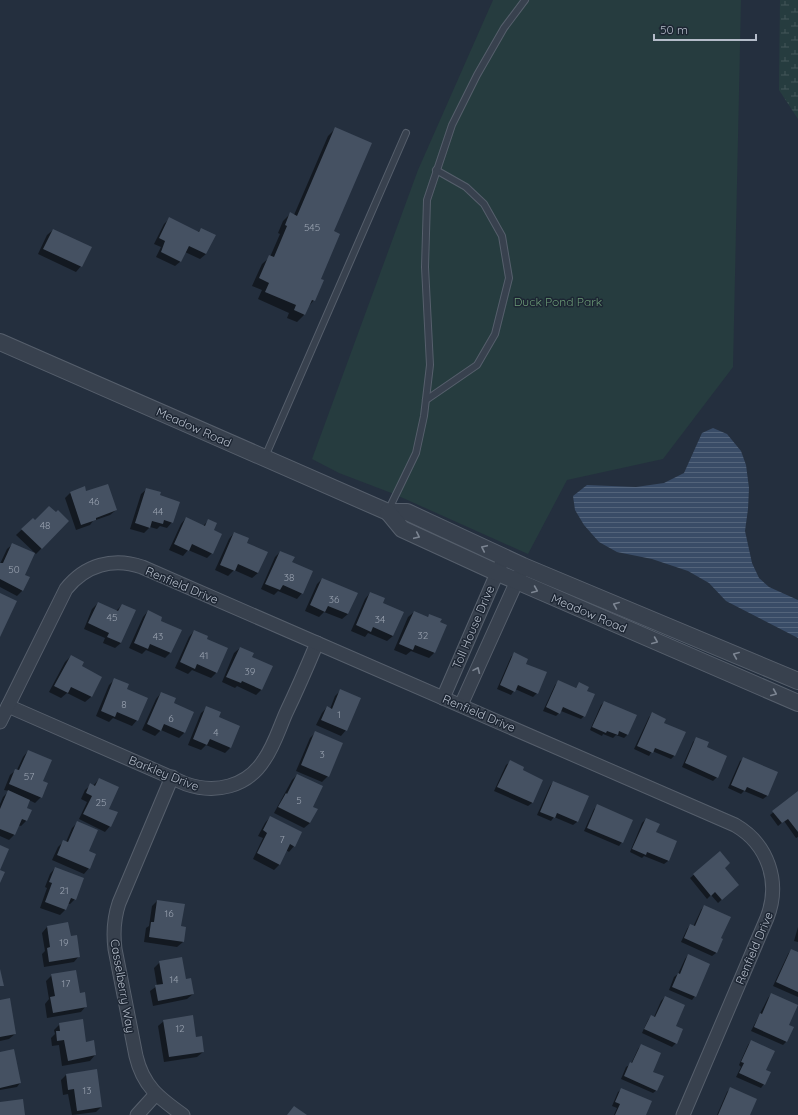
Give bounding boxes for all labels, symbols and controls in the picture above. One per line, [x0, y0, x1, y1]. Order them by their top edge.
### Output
scale bar [654, 16, 756, 42]
text: 50 m [660, 22, 688, 37]
house number: 545 [304, 221, 320, 234]
park label: Duck Pond Park [514, 294, 602, 309]
street label: Meadow Road [154, 404, 234, 450]
house number: 46 [89, 495, 100, 508]
house number: 44 [153, 505, 163, 518]
house number: 48 [40, 519, 50, 532]
one-way arrow [413, 531, 421, 539]
one-way arrow [481, 545, 488, 553]
house number: 50 [8, 563, 20, 576]
street label: Renfield Drive [143, 563, 221, 607]
house number: 38 [284, 571, 294, 584]
street label: Toll House Drive [449, 583, 497, 671]
one-way arrow [531, 585, 539, 593]
street label: Meadow Road [549, 590, 629, 636]
house number: 36 [329, 593, 340, 606]
one-way arrow [613, 602, 620, 610]
house number: 45 [107, 611, 117, 624]
house number: 34 [375, 613, 385, 626]
house number: 32 [418, 629, 429, 642]
house number: 43 [153, 630, 163, 643]
one-way arrow [651, 637, 658, 645]
house number: 41 [200, 649, 208, 662]
one-way arrow [733, 652, 740, 660]
house number: 39 [245, 665, 256, 678]
one-way arrow [472, 666, 480, 674]
one-way arrow [771, 688, 778, 696]
street label: Renfield Drive [440, 691, 518, 735]
house number: 8 [121, 698, 127, 711]
house number: 1 [337, 708, 341, 721]
house number: 6 [168, 712, 174, 725]
house number: 4 [213, 726, 219, 739]
house number: 3 [319, 748, 325, 761]
street label: Barkley Drive [127, 752, 202, 794]
house number: 57 [24, 770, 34, 783]
house number: 5 [296, 794, 302, 807]
house number: 25 [96, 796, 107, 809]
house number: 7 [279, 833, 285, 846]
house number: 21 [59, 884, 69, 897]
house number: 16 [164, 907, 174, 920]
street label: Renfield Drive [732, 909, 776, 987]
house number: 19 [59, 936, 69, 949]
street label: Casselberry Way [107, 938, 139, 1034]
house number: 14 [170, 973, 178, 986]
house number: 17 [62, 977, 70, 990]
house number: 12 [175, 1022, 185, 1035]
house number: 13 [83, 1084, 91, 1097]

